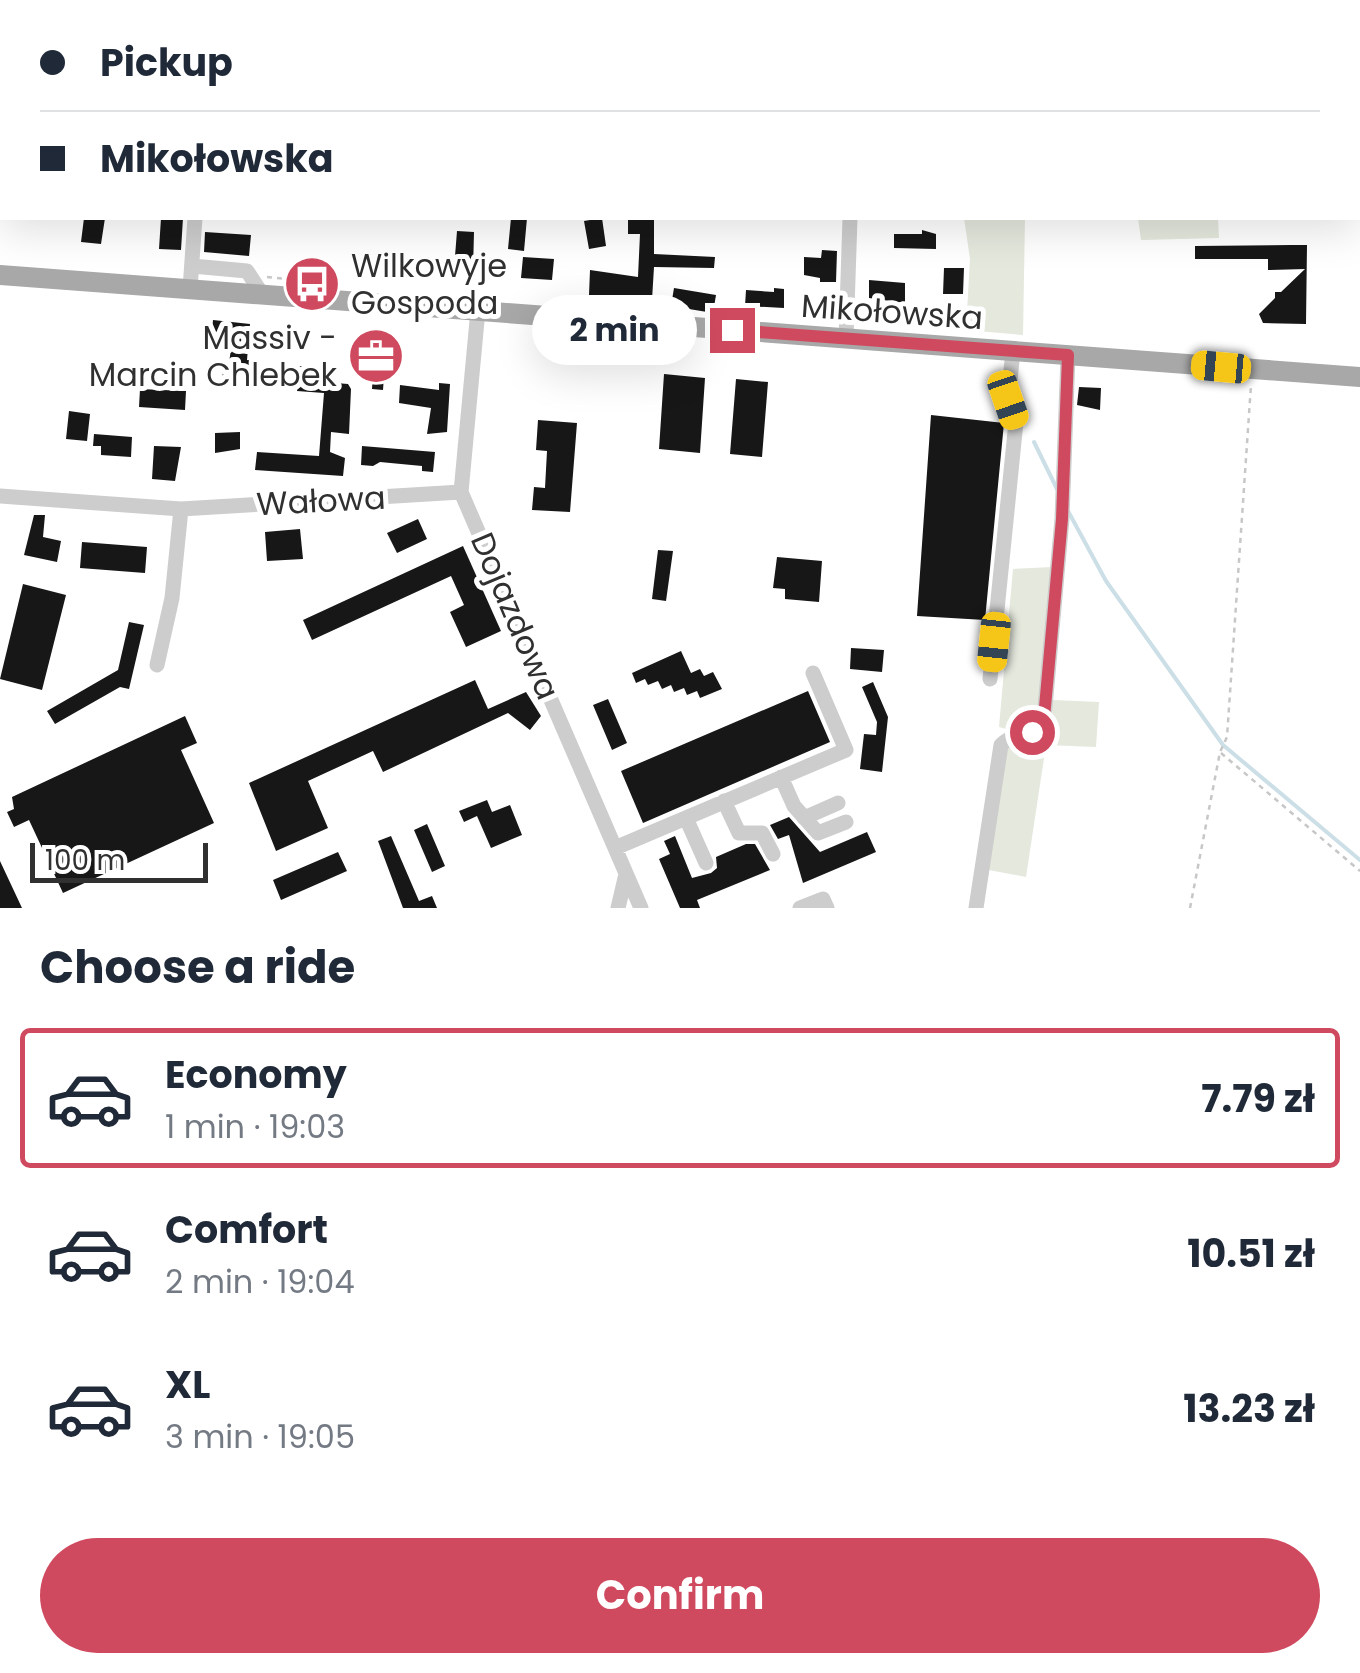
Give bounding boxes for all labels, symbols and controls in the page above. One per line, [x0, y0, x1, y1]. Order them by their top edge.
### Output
text: Pickup [100, 36, 233, 89]
text: Mikołowska [100, 132, 334, 185]
place label: Wilkowyje Gospoda [351, 243, 507, 325]
bus stop icon: Wilkowyje Gospoda [282, 254, 342, 314]
street label: Mikołowska [800, 283, 984, 340]
callout: 2 min [532, 295, 697, 365]
text: 2 min [570, 307, 659, 352]
route end [710, 308, 755, 353]
place label: Massiv - Marcin Chlebek [89, 315, 338, 397]
office icon: Massiv - Marcin Chlebek [346, 326, 406, 386]
car [1190, 349, 1252, 385]
car [984, 367, 1032, 433]
street label: Wałowa [255, 475, 387, 526]
street label: Dojazdowa [460, 525, 571, 706]
car [976, 611, 1012, 673]
route start [1010, 710, 1055, 755]
scale bar [30, 838, 208, 883]
text: 100 m [45, 841, 125, 880]
text: Choose a ride [40, 936, 355, 999]
text: Economy [165, 1048, 347, 1101]
icon: car [45, 1053, 135, 1143]
text: 7.79 zł [1201, 1072, 1315, 1125]
text: 1 min · 19:03 [165, 1104, 345, 1149]
text: Comfort [165, 1203, 328, 1256]
icon: car [45, 1208, 135, 1298]
text: 10.51 zł [1187, 1227, 1315, 1280]
text: 2 min · 19:04 [165, 1259, 355, 1304]
text: XL [165, 1358, 210, 1411]
icon: car [45, 1363, 135, 1453]
text: 13.23 zł [1183, 1382, 1315, 1435]
text: 3 min · 19:05 [165, 1414, 355, 1459]
button: Confirm [40, 1538, 1320, 1653]

